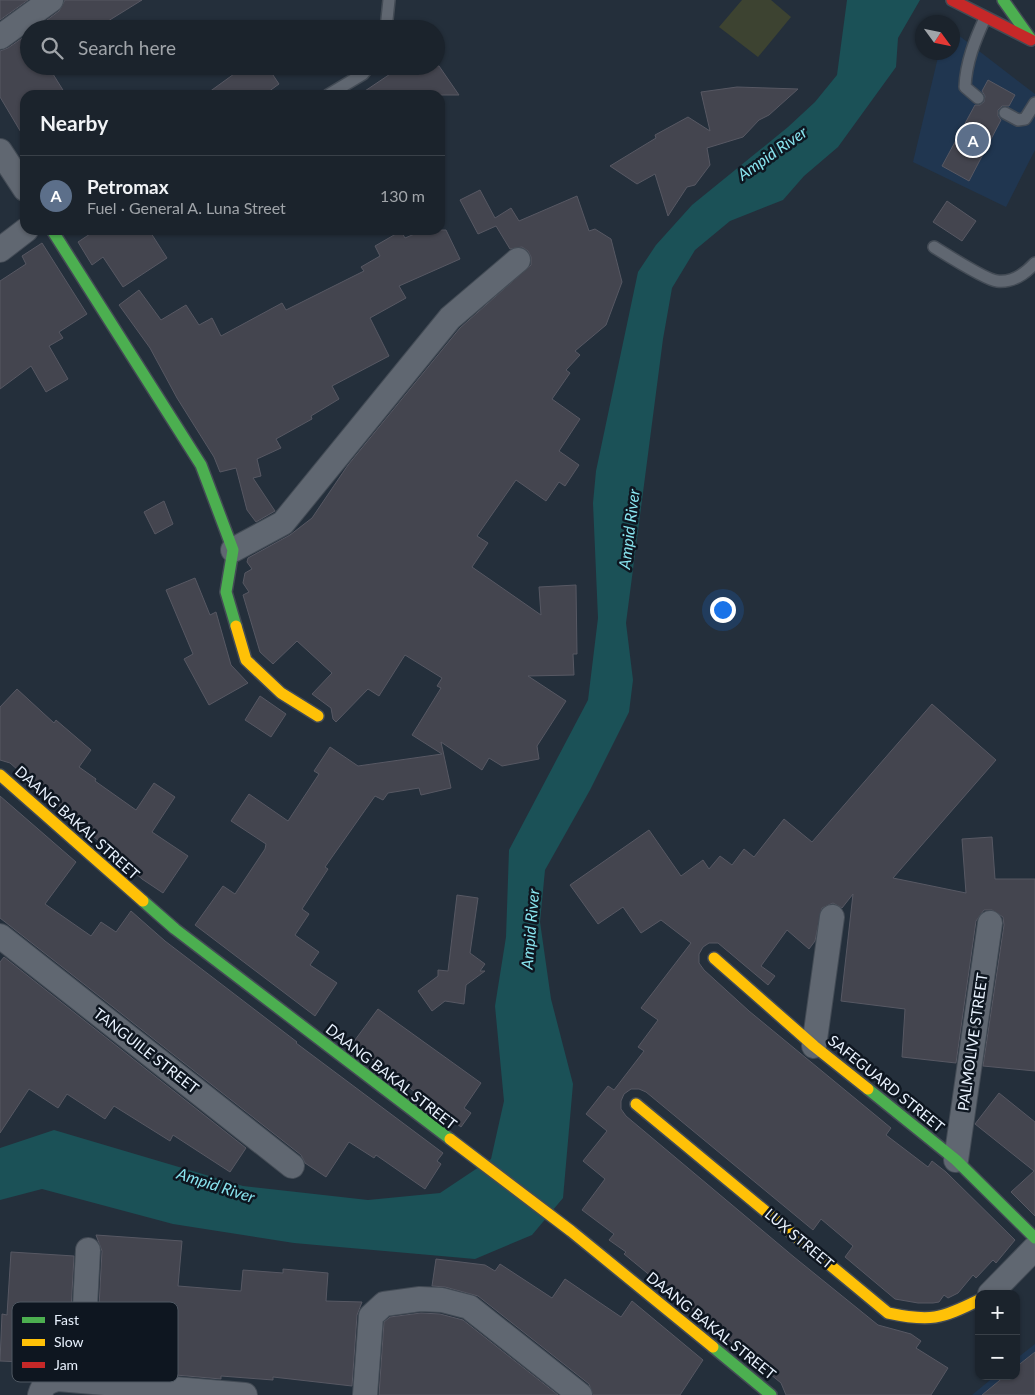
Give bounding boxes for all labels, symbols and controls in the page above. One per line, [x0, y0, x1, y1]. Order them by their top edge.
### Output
north arrow [915, 15, 960, 60]
search box [20, 20, 445, 75]
icon: search [38, 34, 66, 62]
text: Search here [78, 36, 176, 59]
text: Nearby [40, 110, 108, 135]
water label: Ampid River [732, 121, 811, 184]
pin: A [957, 121, 989, 159]
text: Petromax [87, 175, 169, 198]
text: A [50, 186, 62, 205]
text: 130 m [380, 186, 425, 205]
text: Fuel · General A. Luna Street [87, 198, 286, 217]
water label: Ampid River [614, 487, 643, 571]
your location [710, 597, 736, 623]
street label: DAANG BAKAL STREET [12, 762, 144, 883]
water label: Ampid River [516, 887, 543, 971]
street label: PALMOLIVE STREET [953, 972, 991, 1112]
street label: TANGUILE STREET [90, 1004, 203, 1097]
street label: DAANG BAKAL STREET [323, 1020, 461, 1133]
street label: SAFEGUARD STREET [825, 1031, 948, 1136]
water label: Ampid River [174, 1163, 258, 1206]
street label: LUX STREET [761, 1204, 838, 1272]
street label: DAANG BAKAL STREET [643, 1268, 780, 1383]
map controls [975, 1290, 1020, 1380]
button: + [975, 1290, 1020, 1335]
legend [12, 1302, 178, 1382]
text: Fast [54, 1311, 79, 1328]
text: Slow [54, 1333, 84, 1350]
button: − [975, 1335, 1020, 1380]
text: Jam [54, 1356, 78, 1373]

